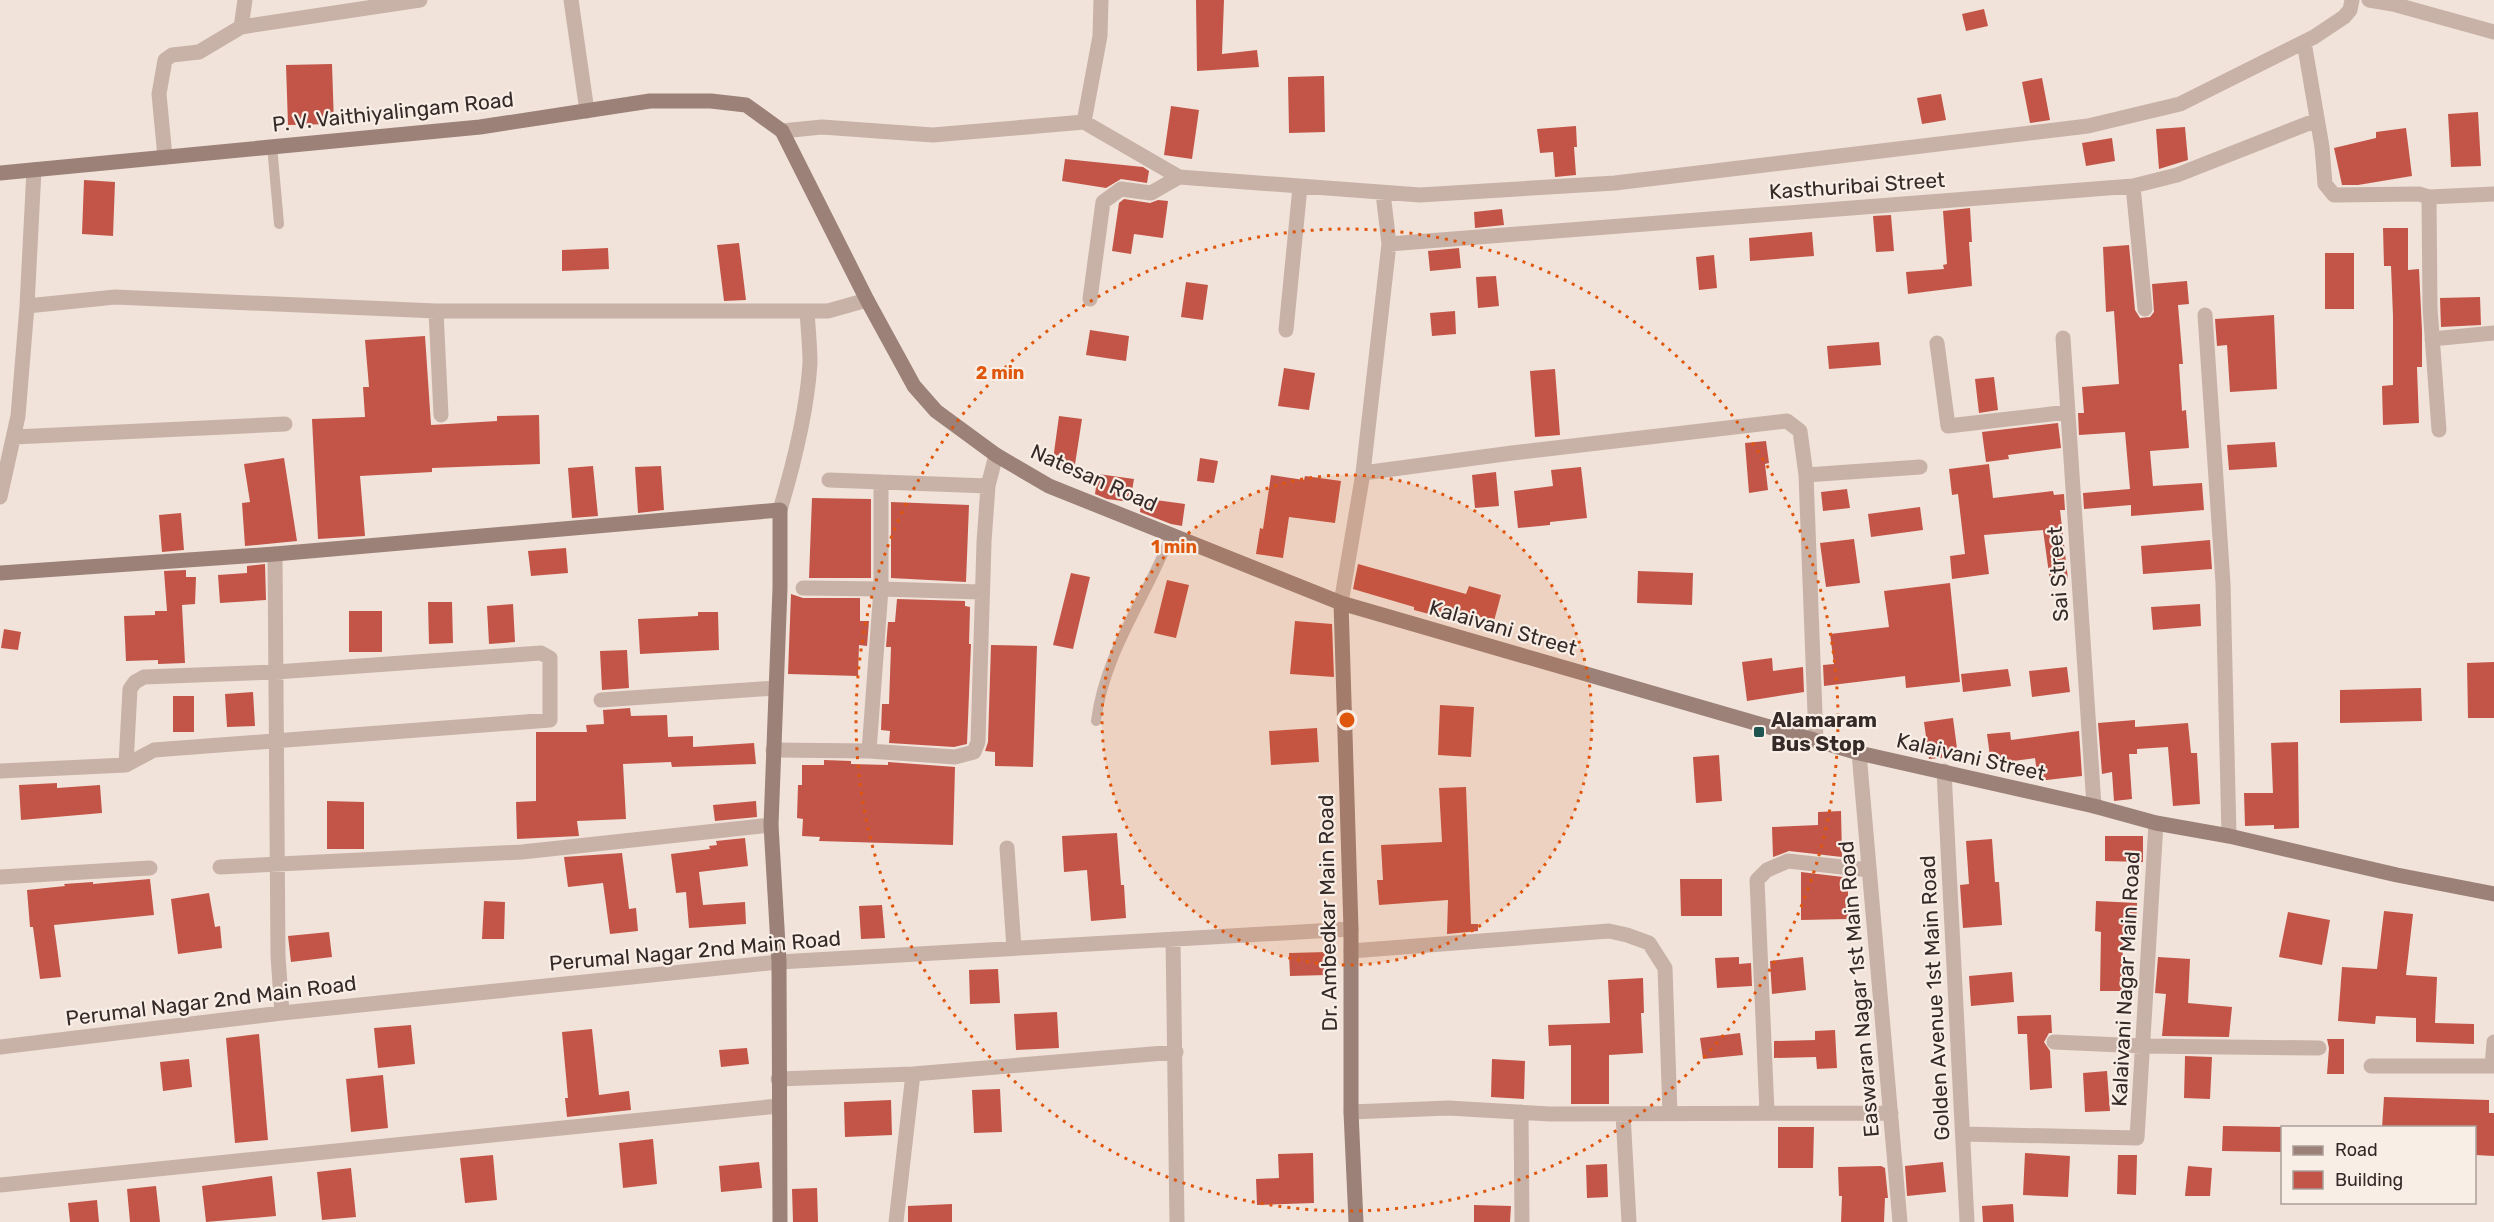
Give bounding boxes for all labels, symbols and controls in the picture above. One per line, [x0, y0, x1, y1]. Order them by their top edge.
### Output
street label: P. V. Vaithiyalingam Road [271, 86, 515, 137]
street label: Kasthuribai Street [1768, 167, 1946, 204]
text: 2 min [976, 362, 1024, 384]
street label: Natesan Road [1027, 438, 1161, 517]
street label: Sai Street [2042, 525, 2073, 623]
text: 1 min [1151, 536, 1197, 558]
street label: Kalaivani Street [1426, 595, 1580, 661]
place label: Alamaram Bus Stop [1771, 707, 1877, 756]
centre of rings [1337, 710, 1357, 730]
marker: Alamaram Bus Stop [1752, 725, 1766, 739]
street label: Kalaivani Street [1894, 727, 2048, 786]
street label: Dr. Ambedkar Main Road [1313, 795, 1342, 1031]
street label: Easwaran Nagar 1st Main Road [1833, 840, 1884, 1138]
street label: Kalaivani Nagar Main Road [2106, 851, 2145, 1107]
street label: Golden Avenue 1st Main Road [1915, 855, 1954, 1141]
street label: Perumal Nagar 2nd Main Road [548, 925, 842, 976]
street label: Perumal Nagar 2nd Main Road [64, 970, 358, 1031]
legend [2281, 1126, 2476, 1204]
text: Road [2335, 1139, 2378, 1161]
text: Building [2335, 1169, 2403, 1191]

